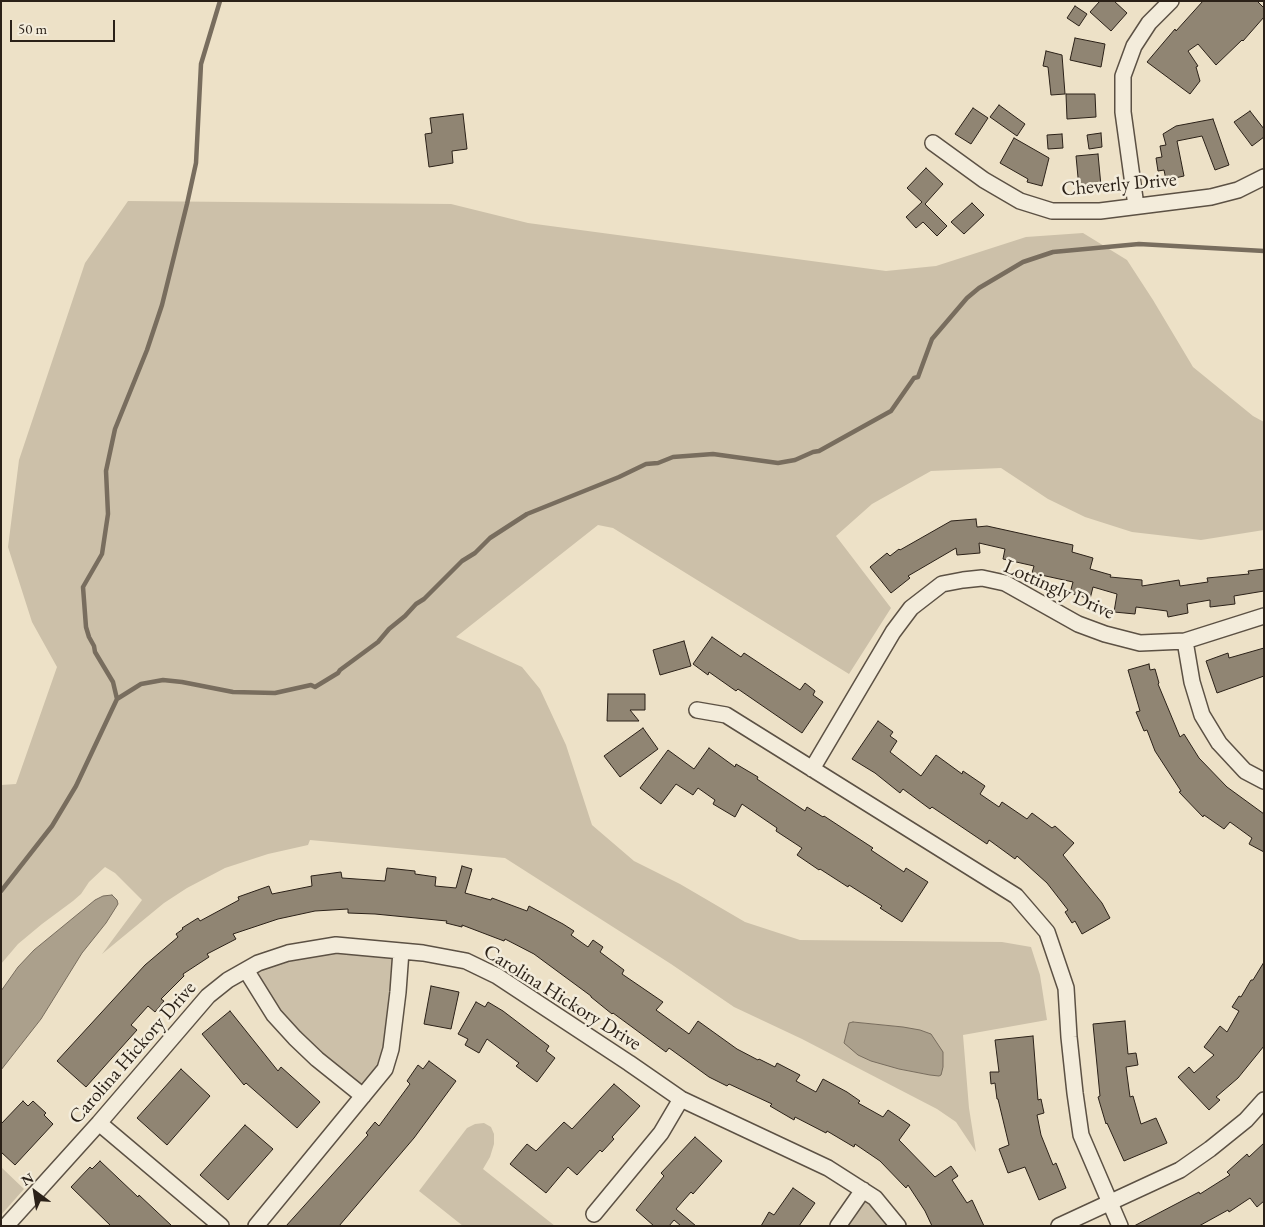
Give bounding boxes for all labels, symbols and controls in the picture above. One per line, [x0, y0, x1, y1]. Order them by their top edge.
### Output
scale bar [12, 10, 118, 42]
text: 50 m [18, 19, 47, 38]
street label: Cheverly Drive [1061, 168, 1177, 202]
street label: Lottingly Drive [1000, 555, 1118, 625]
street label: Carolina Hickory Drive [479, 940, 645, 1056]
street label: Carolina Hickory Drive [64, 977, 202, 1129]
north arrow [10, 1167, 60, 1217]
text: N [18, 1169, 37, 1190]

